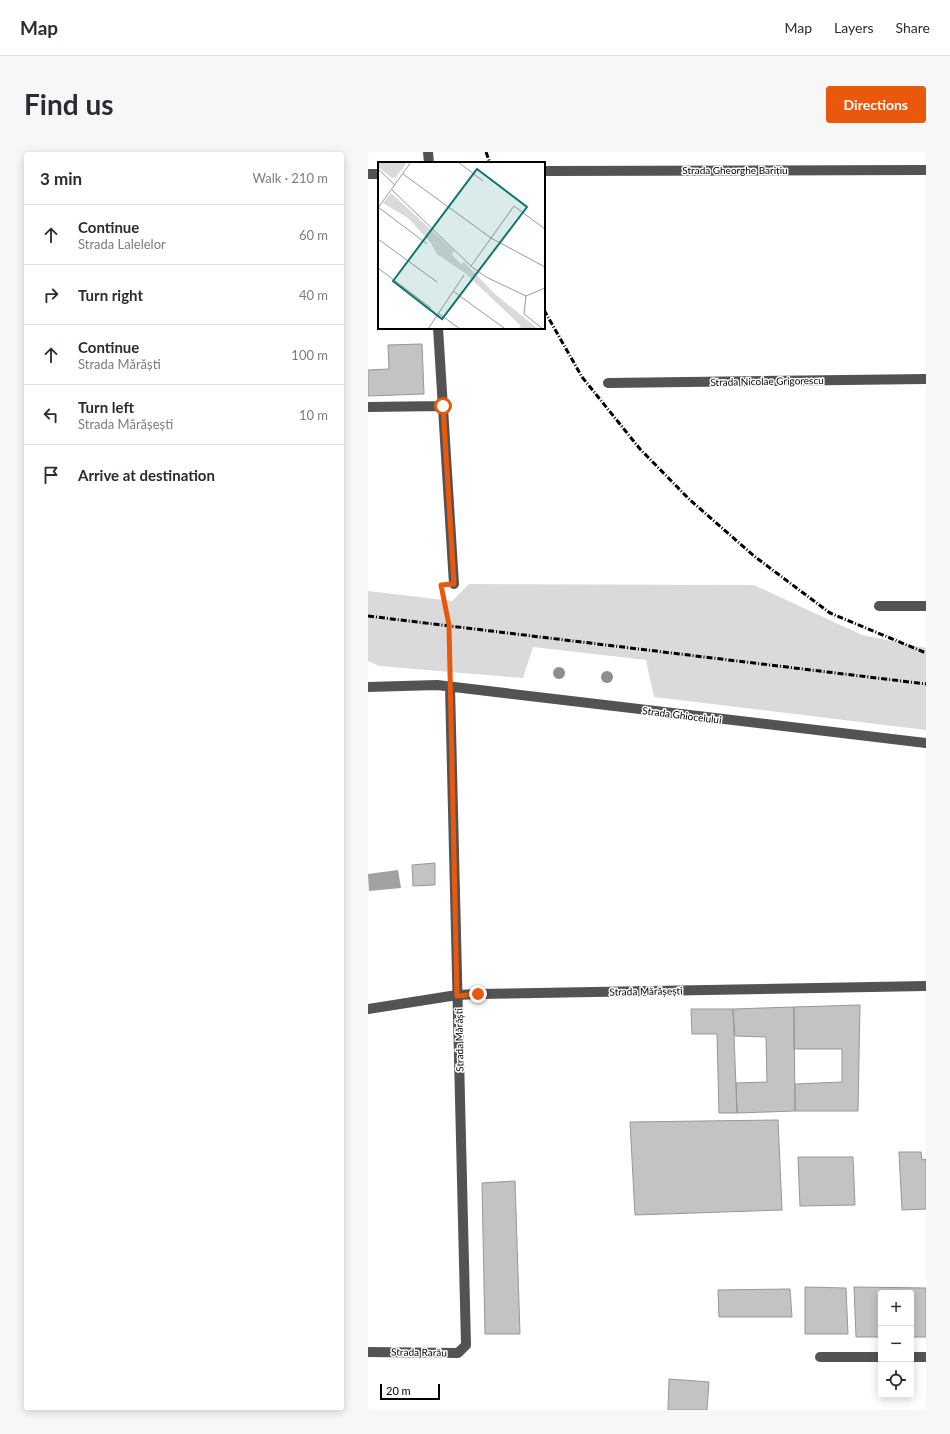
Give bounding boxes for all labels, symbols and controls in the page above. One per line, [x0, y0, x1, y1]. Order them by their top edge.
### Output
text: Map [20, 16, 58, 39]
text: Map [784, 19, 812, 36]
text: Layers [834, 19, 874, 36]
text: Share [896, 19, 930, 36]
button: Directions [826, 86, 926, 123]
text: Find us [24, 87, 114, 121]
inset map [378, 162, 545, 329]
street label: Strada Gheorghe Barițiu [682, 164, 788, 176]
text: 3 min [40, 168, 82, 189]
text: Walk · 210 m [252, 170, 328, 186]
text: Continue [78, 218, 139, 236]
icon: ahead [40, 224, 62, 246]
text: 60 m [299, 227, 328, 243]
text: Strada Lalelelor [78, 236, 166, 252]
icon: right [40, 284, 62, 306]
text: Turn right [78, 286, 143, 304]
text: 40 m [299, 287, 328, 303]
text: Continue [78, 338, 139, 356]
icon: ahead [40, 344, 62, 366]
text: 100 m [291, 347, 328, 363]
text: Strada Mărăști [78, 356, 161, 372]
street label: Strada Nicolae Grigorescu [710, 374, 824, 388]
route start [434, 397, 452, 415]
text: Turn left [78, 398, 134, 416]
icon: left [40, 404, 62, 426]
text: 10 m [299, 407, 328, 423]
text: Strada Mărășești [78, 416, 173, 432]
icon: arrive [40, 464, 62, 486]
text: Arrive at destination [78, 466, 215, 484]
street label: Strada Ghiocelului [642, 704, 722, 726]
street label: Strada Mărășești [609, 984, 683, 998]
route end [469, 985, 487, 1003]
street label: Strada Mărăști [452, 1008, 466, 1072]
map controls [878, 1290, 914, 1398]
button: + [878, 1290, 914, 1326]
button: − [878, 1326, 914, 1362]
street label: Strada Rarău [391, 1346, 447, 1358]
button: locate [878, 1362, 914, 1398]
scale bar [380, 1382, 440, 1401]
text: 20 m [386, 1384, 411, 1397]

